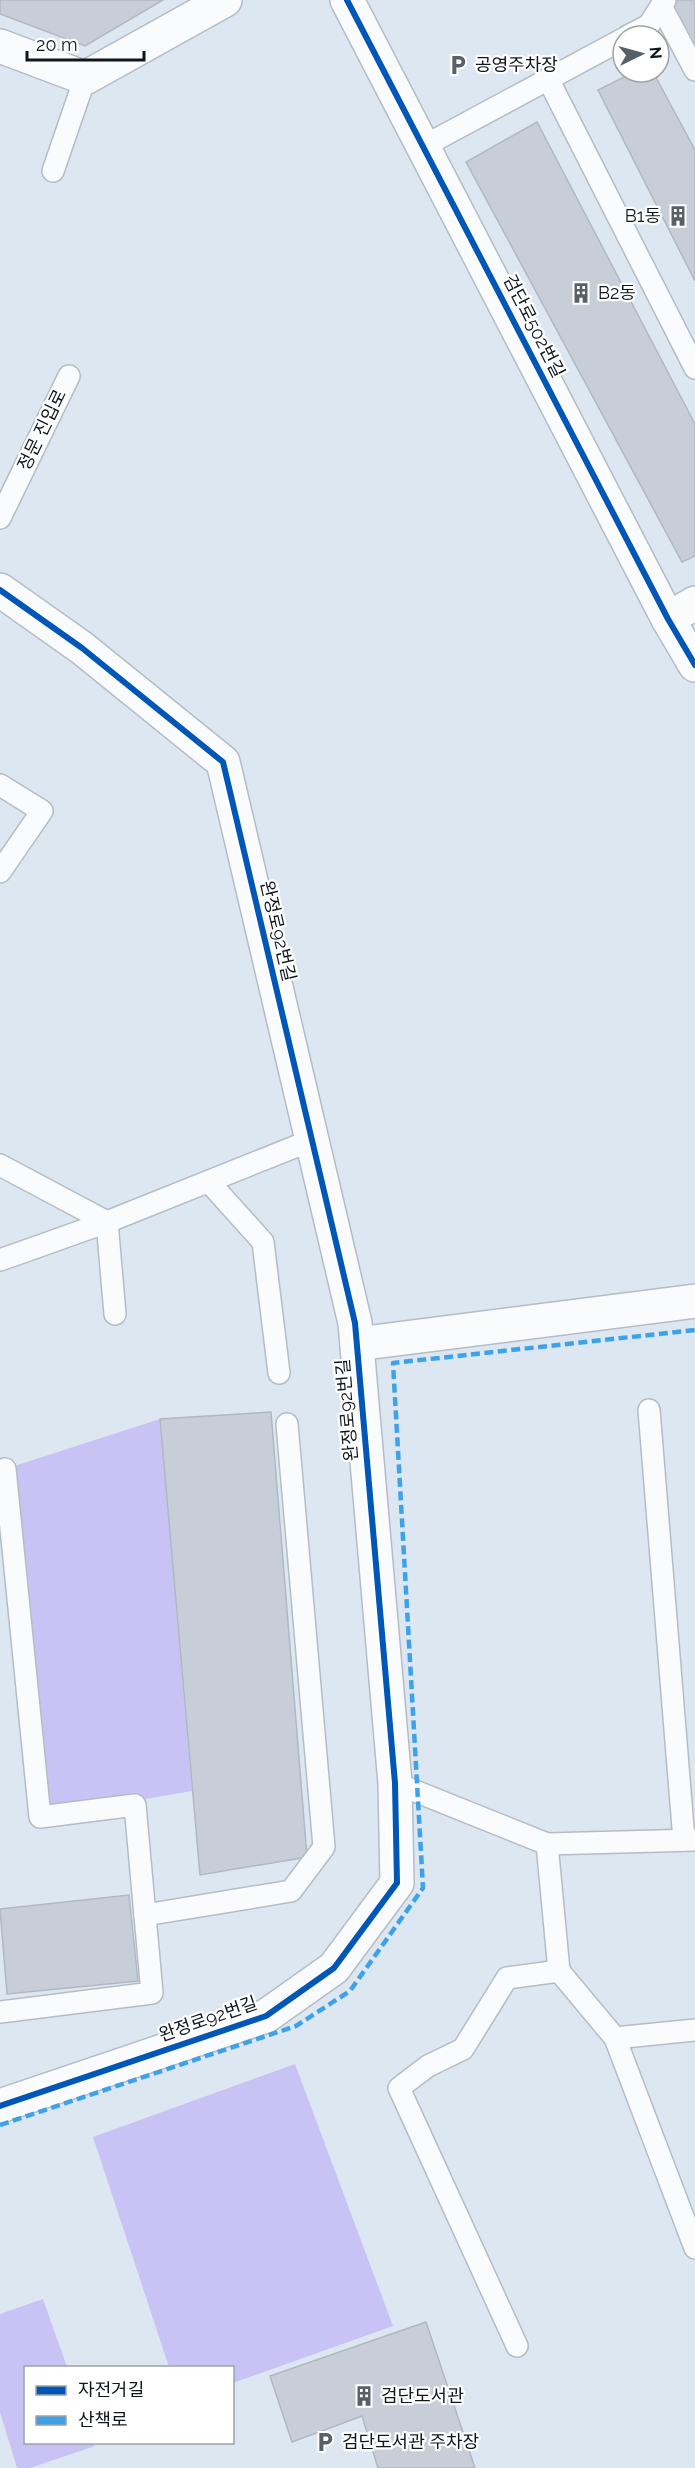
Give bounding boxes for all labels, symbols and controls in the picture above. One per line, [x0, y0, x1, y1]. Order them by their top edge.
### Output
scale bar [27, 24, 144, 62]
north arrow [611, 24, 671, 84]
text: 20 m [36, 34, 78, 55]
text: N [645, 46, 665, 60]
parking icon: 공영주차장 [446, 53, 470, 77]
place label: 공영주차장 [475, 54, 558, 75]
building icon: B1동 [666, 204, 690, 228]
place label: B1동 [625, 205, 661, 226]
street label: 검단로502번길 [499, 271, 569, 381]
building icon: B2동 [569, 281, 593, 305]
place label: B2동 [598, 282, 636, 303]
street label: 정문 진입로 [13, 386, 70, 474]
street label: 완정로92번길 [257, 878, 300, 983]
street label: 완정로92번길 [332, 1358, 361, 1462]
street label: 완정로92번길 [156, 1992, 260, 2045]
legend [24, 2366, 234, 2444]
text: 자전거길 [78, 2379, 144, 2400]
building icon: 검단도서관 [352, 2384, 376, 2408]
place label: 검단도서관 [381, 2385, 464, 2406]
text: 산책로 [78, 2409, 128, 2430]
parking icon: 검단도서관 주차장 [313, 2430, 337, 2454]
place label: 검단도서관 주차장 [342, 2431, 479, 2452]

